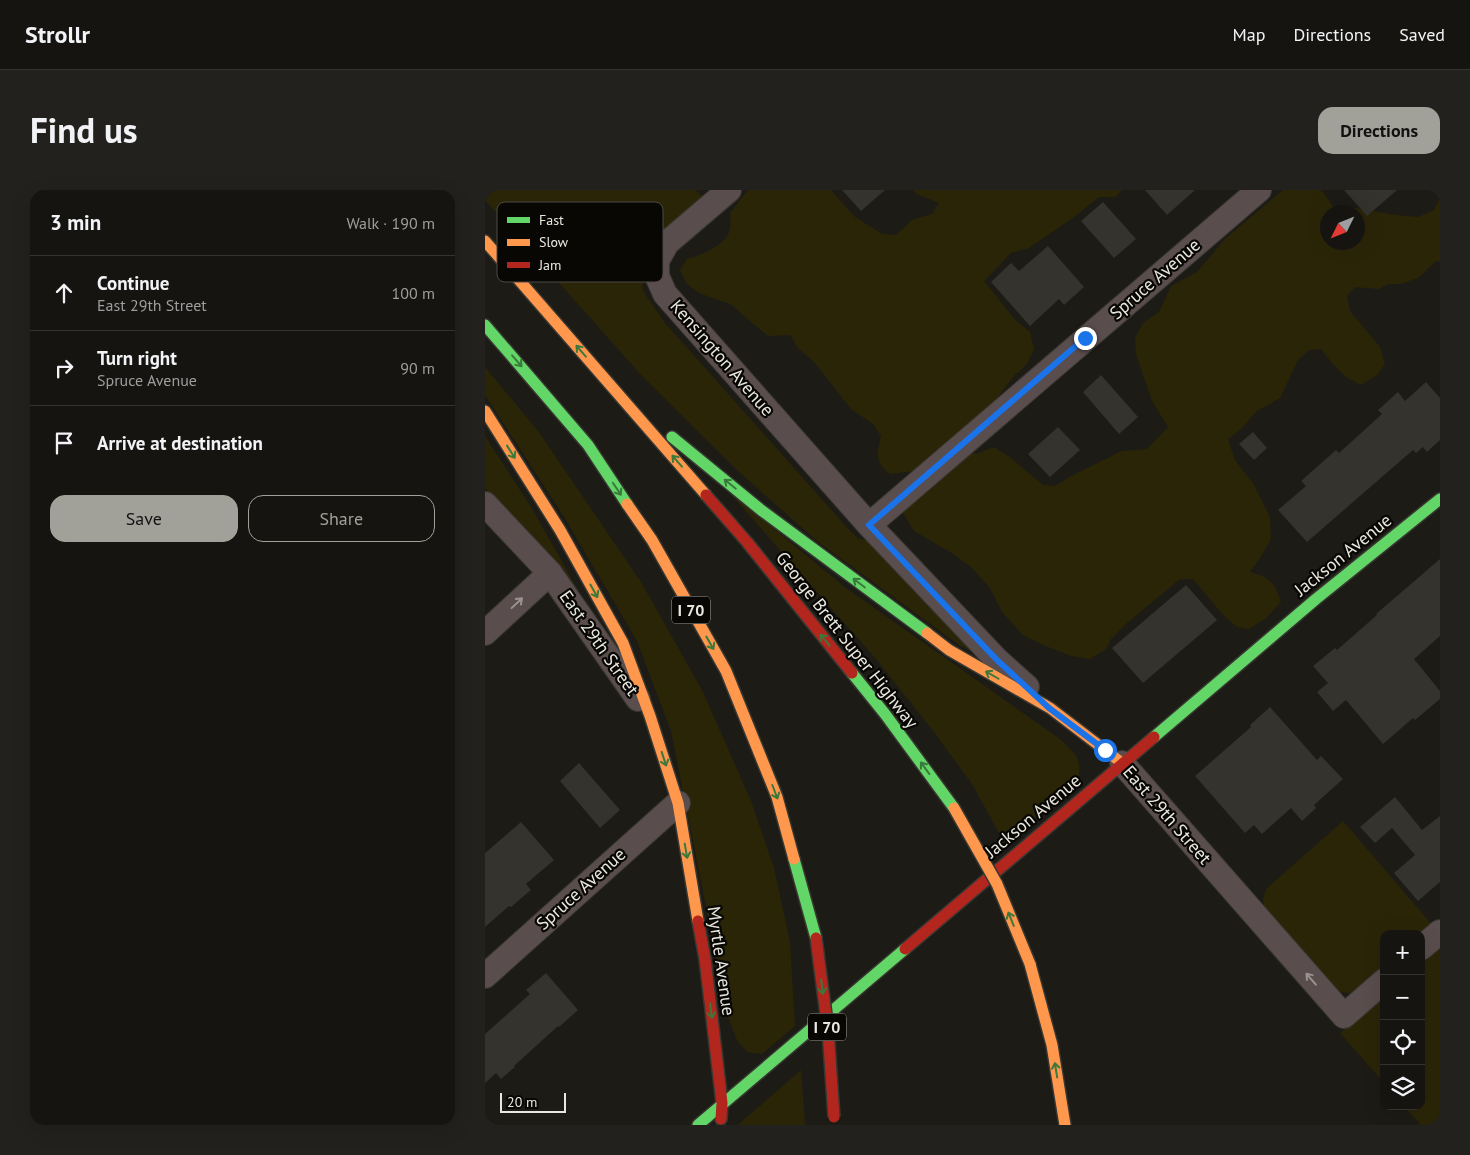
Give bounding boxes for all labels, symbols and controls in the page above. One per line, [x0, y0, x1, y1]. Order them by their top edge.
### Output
text: Strollr [25, 19, 90, 50]
text: Map [1233, 23, 1265, 46]
text: Directions [1293, 23, 1371, 46]
text: Saved [1399, 23, 1445, 46]
text: Find us [30, 107, 138, 153]
button: Directions [1318, 107, 1440, 154]
legend [497, 202, 663, 282]
north arrow [1320, 205, 1365, 250]
text: 3 min [50, 209, 101, 236]
text: Fast [539, 211, 564, 229]
text: Walk · 190 m [346, 213, 435, 233]
text: Slow [539, 233, 569, 251]
street label: Spruce Avenue [1105, 233, 1205, 324]
text: Jam [538, 256, 561, 274]
text: Continue [97, 271, 169, 295]
icon: ahead [50, 279, 78, 307]
text: 100 m [392, 283, 435, 303]
text: East 29th Street [97, 295, 207, 315]
street label: Kensington Avenue [666, 295, 779, 421]
route end [1074, 327, 1097, 350]
one-way arrow [575, 345, 586, 358]
text: Turn right [97, 346, 177, 370]
icon: right [50, 354, 78, 382]
one-way arrow [511, 355, 523, 368]
text: 90 m [400, 358, 435, 378]
text: Spruce Avenue [97, 370, 197, 390]
icon: arrive [50, 429, 78, 457]
text: Arrive at destination [97, 431, 263, 455]
one-way arrow [506, 444, 516, 458]
one-way arrow [671, 455, 682, 468]
one-way arrow [724, 479, 737, 490]
one-way arrow [612, 482, 622, 496]
button: Save [50, 495, 238, 542]
button: Share [248, 495, 435, 542]
street label: Jackson Avenue [1289, 508, 1396, 601]
street label: George Brett Super Highway [771, 547, 924, 733]
one-way arrow [852, 578, 866, 588]
one-way arrow [590, 584, 600, 598]
street label: East 29th Street [555, 586, 644, 700]
road number: I 70 [672, 596, 710, 624]
one-way arrow [511, 597, 524, 609]
one-way arrow [820, 634, 831, 647]
one-way arrow [705, 636, 715, 651]
one-way arrow [986, 670, 1000, 680]
route start [1094, 739, 1117, 762]
one-way arrow [660, 751, 669, 767]
one-way arrow [920, 761, 930, 775]
street label: East 29th Street [1118, 761, 1217, 869]
street label: Jackson Avenue [979, 769, 1085, 863]
one-way arrow [771, 784, 780, 799]
street label: Spruce Avenue [531, 842, 630, 935]
one-way arrow [682, 842, 692, 858]
street label: Myrtle Avenue [702, 905, 741, 1017]
one-way arrow [1006, 912, 1016, 927]
map controls [1380, 930, 1425, 1110]
button: + [1380, 930, 1425, 975]
one-way arrow [1306, 973, 1317, 986]
button: − [1380, 975, 1425, 1020]
one-way arrow [817, 978, 827, 994]
one-way arrow [706, 1003, 716, 1019]
road number: I 70 [808, 1014, 846, 1040]
button: locate [1380, 1020, 1425, 1065]
one-way arrow [1051, 1062, 1061, 1078]
button: layers [1380, 1065, 1425, 1110]
scale bar [500, 1090, 566, 1113]
text: 20 m [507, 1093, 537, 1111]

